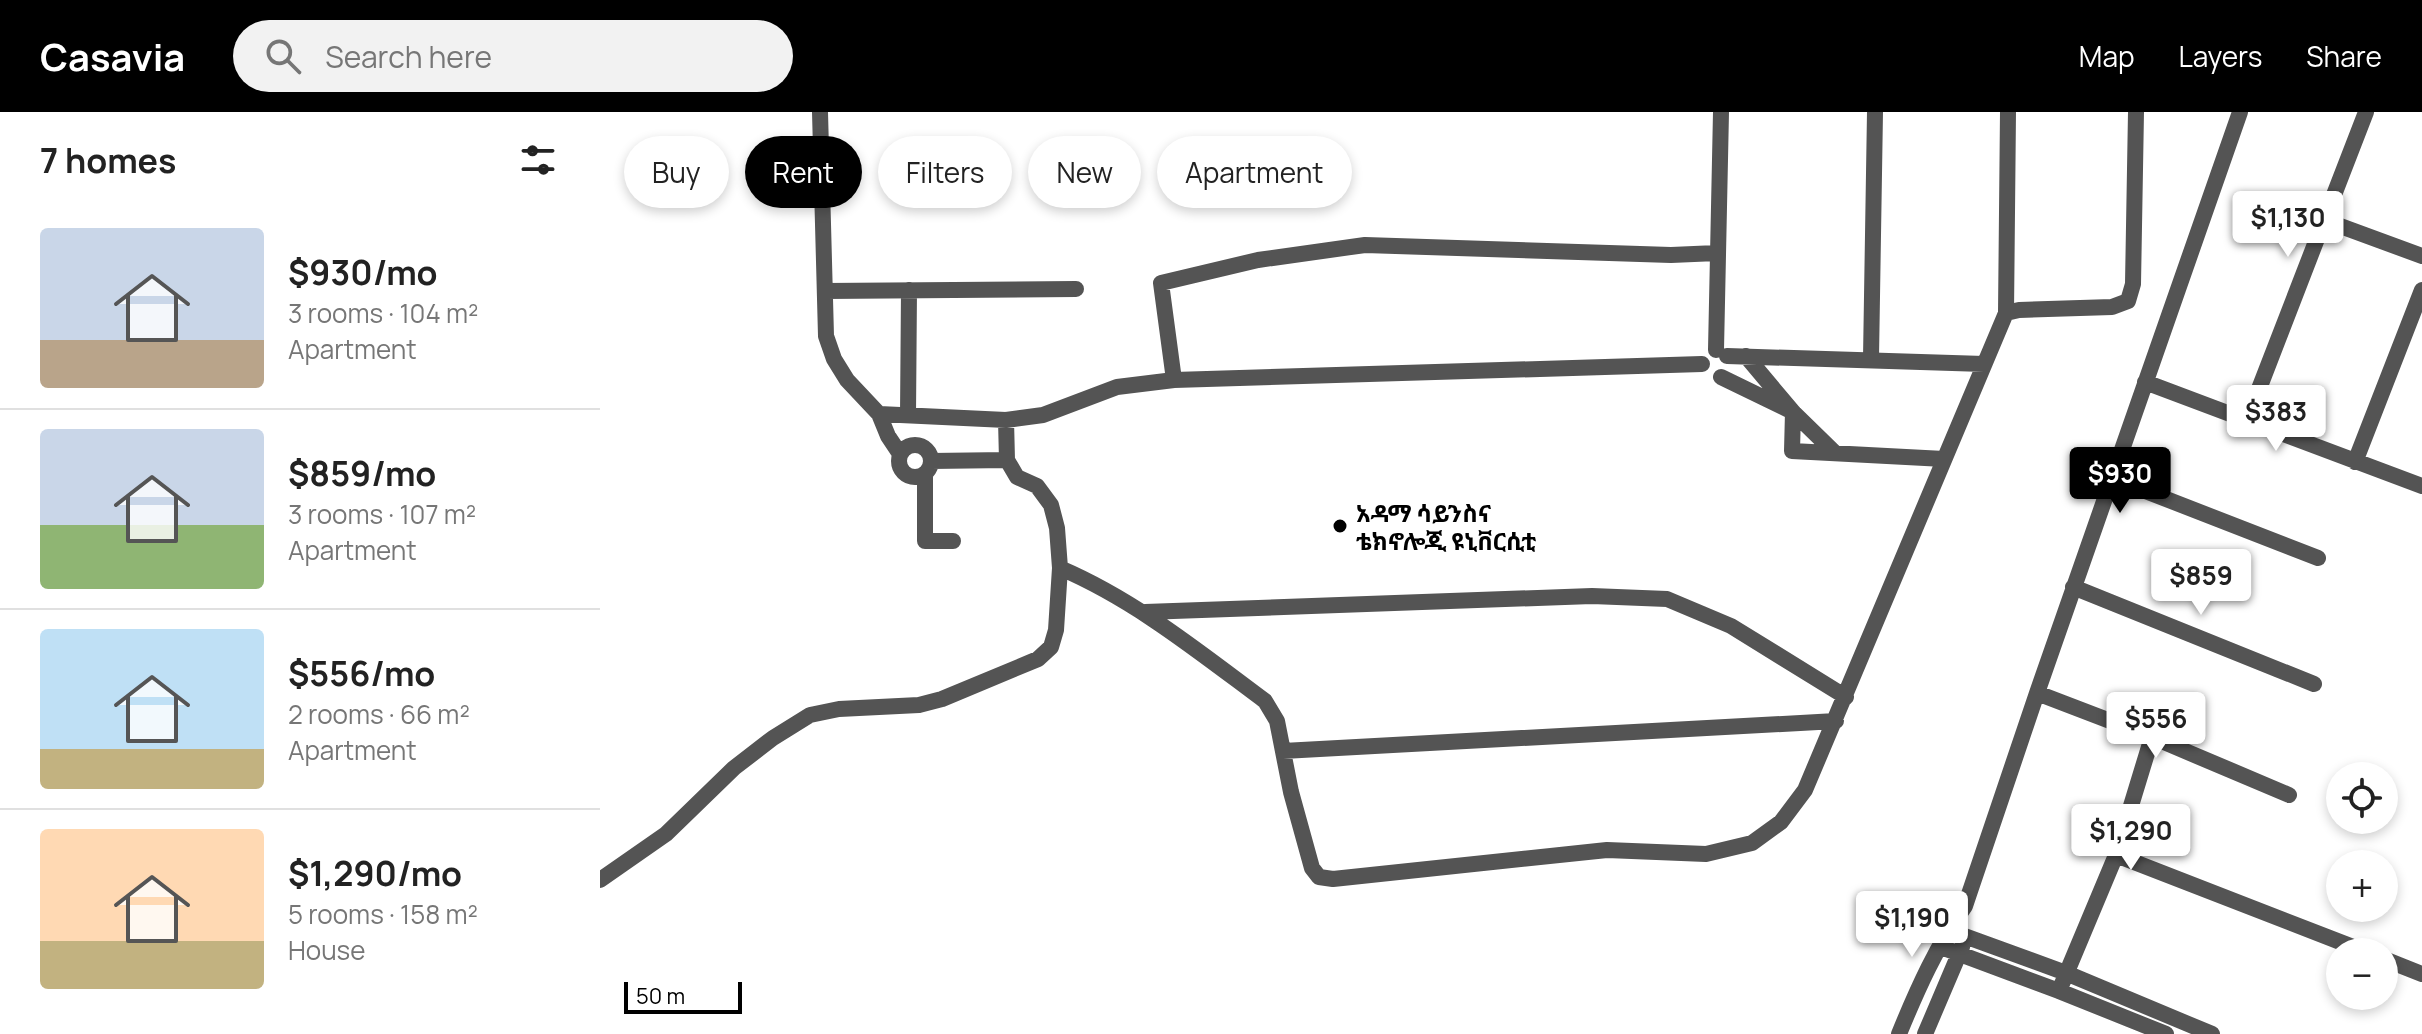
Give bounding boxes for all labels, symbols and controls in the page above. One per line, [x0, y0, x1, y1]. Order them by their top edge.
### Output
search box [233, 20, 793, 92]
text: Casavia [40, 30, 185, 82]
icon: search [261, 34, 305, 78]
text: Search here [325, 36, 492, 77]
text: Map [2079, 37, 2135, 75]
text: Layers [2179, 37, 2262, 75]
text: Share [2306, 37, 2382, 75]
chip: Buy [624, 136, 729, 208]
chip: Rent [745, 136, 862, 208]
chip: Filters [878, 136, 1012, 208]
chip: New [1028, 136, 1141, 208]
chip: Apartment [1157, 136, 1352, 208]
text: 7 homes [40, 137, 176, 183]
icon: filters [516, 138, 560, 182]
pin: $1,130 [2223, 191, 2353, 259]
text: $1,130 [2250, 199, 2326, 235]
text: $930/mo [288, 249, 438, 295]
icon: home [104, 260, 200, 356]
text: 3 rooms · 104 m² [288, 295, 478, 331]
text: Apartment [288, 331, 417, 367]
pin: $383 [2229, 385, 2323, 453]
text: $383 [2245, 393, 2307, 429]
pin: $930 [2073, 447, 2167, 515]
text: $859/mo [288, 450, 436, 496]
text: $930 [2088, 455, 2152, 491]
icon: home [104, 461, 200, 557]
text: 3 rooms · 107 m² [288, 496, 476, 532]
place label: አዳማ ሳይንስና ቴክኖሎጂ ዩኒቨርሲቲ [1356, 496, 1537, 557]
marker: አዳማ ሳይንስና ቴክኖሎጂ ዩኒቨርሲቲ [1331, 517, 1349, 535]
text: Apartment [288, 532, 417, 568]
pin: $859 [2154, 549, 2248, 617]
text: $859 [2169, 557, 2233, 593]
text: $556/mo [288, 650, 435, 696]
icon: home [104, 661, 200, 757]
pin: $556 [2109, 692, 2203, 760]
text: 2 rooms · 66 m² [288, 696, 470, 732]
text: $556 [2125, 700, 2187, 736]
text: Apartment [288, 732, 417, 768]
map controls [2326, 762, 2398, 1010]
button: locate [2326, 762, 2398, 834]
pin: $1,290 [2066, 804, 2196, 872]
text: $1,290 [2089, 812, 2173, 848]
text: $1,290/mo [288, 850, 462, 896]
button: + [2326, 850, 2398, 922]
icon: home [104, 861, 200, 957]
pin: $1,190 [1847, 891, 1977, 959]
text: 5 rooms · 158 m² [288, 896, 478, 932]
text: $1,190 [1874, 899, 1950, 935]
text: House [288, 932, 365, 968]
button: − [2326, 938, 2398, 1010]
scale bar [624, 978, 742, 1014]
text: 50 m [636, 981, 685, 1011]

